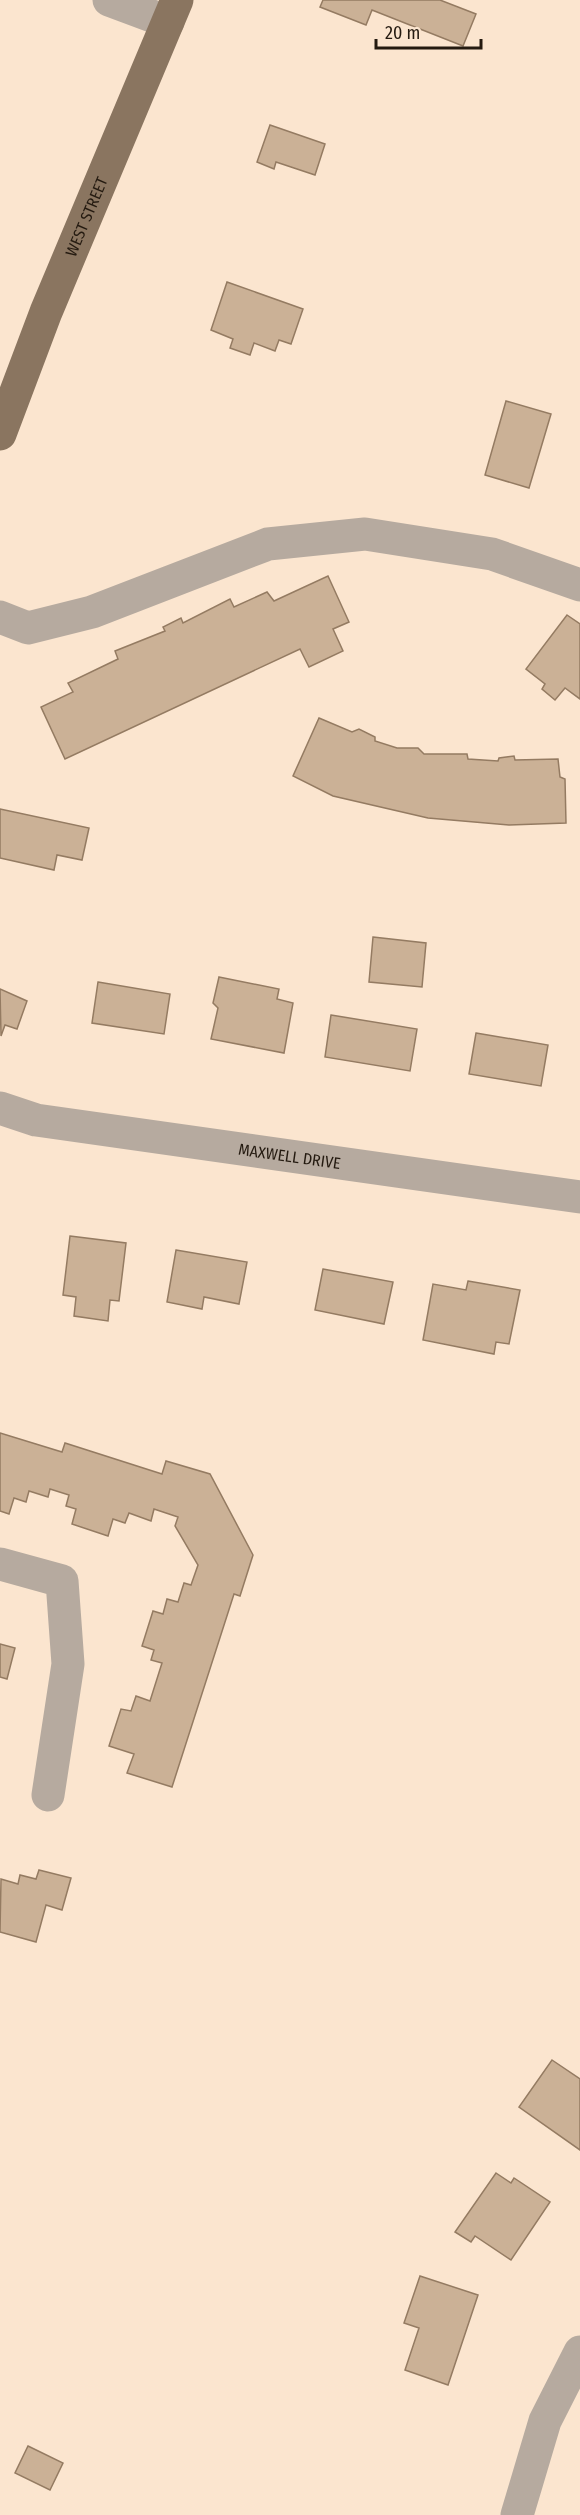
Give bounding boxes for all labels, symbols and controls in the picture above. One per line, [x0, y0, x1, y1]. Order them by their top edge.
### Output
scale bar [376, 12, 481, 50]
text: 20 m [385, 22, 420, 44]
street label: WEST STREET [61, 174, 112, 259]
street label: MAXWELL DRIVE [237, 1140, 342, 1173]

